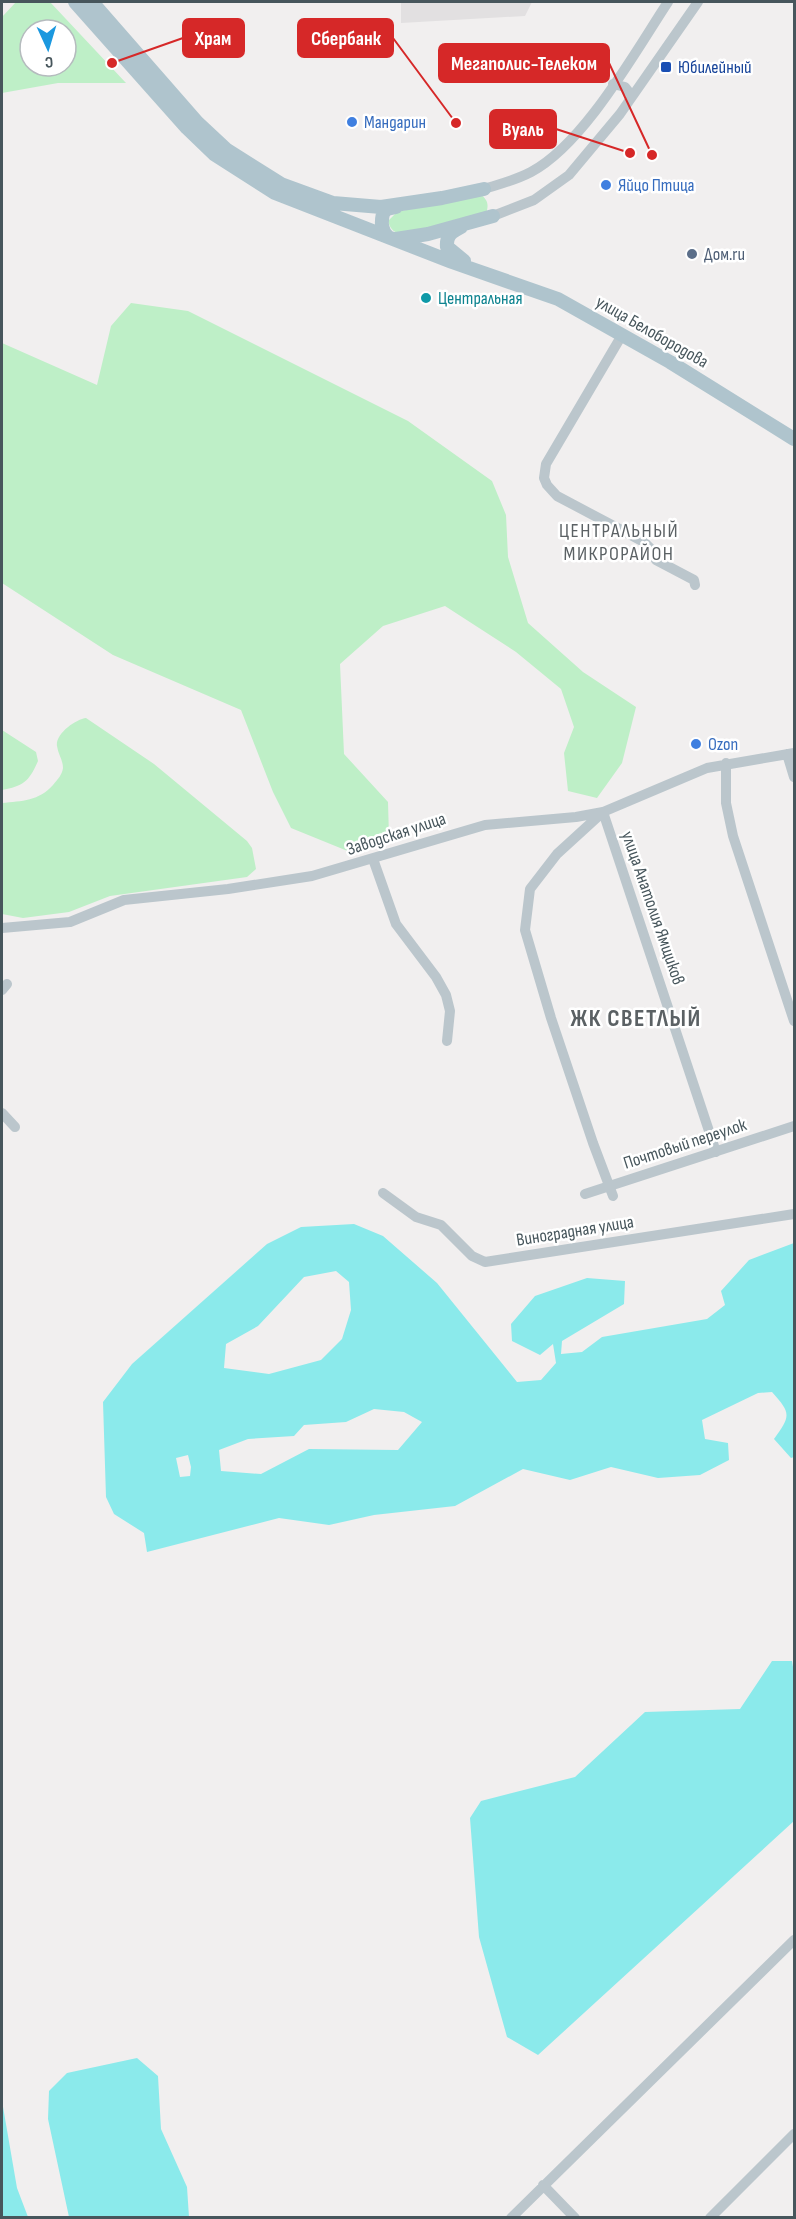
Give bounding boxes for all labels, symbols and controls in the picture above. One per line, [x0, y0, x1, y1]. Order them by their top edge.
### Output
north arrow [18, 18, 78, 78]
callout: Храм [183, 19, 244, 57]
callout: Сбербанк [298, 19, 393, 57]
text: Храм [194, 27, 231, 51]
text: Сбербанк [311, 27, 382, 51]
callout: Мегаполис-Телеком [439, 44, 609, 82]
text: С [44, 52, 54, 71]
text: Мегаполис-Телеком [451, 52, 597, 76]
place label: Юбилейный [678, 57, 751, 78]
marker: Юбилейный [659, 60, 673, 74]
callout: Вуаль [490, 110, 556, 148]
place label: Мандарин [364, 112, 426, 133]
marker: Мандарин [345, 115, 359, 129]
text: Вуаль [502, 118, 544, 142]
place label: Яйцо Птица [618, 175, 695, 196]
marker: Яйцо Птица [599, 178, 613, 192]
place label: Дом.ru [704, 244, 745, 265]
marker: Дом.ru [685, 247, 699, 261]
place label: Центральная [438, 288, 523, 309]
marker: Центральная [419, 291, 433, 305]
street label: улица Белобородова [592, 291, 712, 373]
district label: ЦЕНТРАЛЬНЫЙ МИКРОРАЙОН [559, 519, 679, 566]
place label: Ozon [708, 734, 738, 755]
marker: Ozon [689, 737, 703, 751]
street label: Заводская улица [344, 808, 448, 860]
street label: улица Анатолия Ямщиков [617, 829, 689, 987]
district label: ЖК СВЕТЛЫЙ [570, 1004, 702, 1033]
street label: Почтовый переулок [621, 1114, 749, 1174]
street label: Виноградная улица [515, 1211, 635, 1251]

